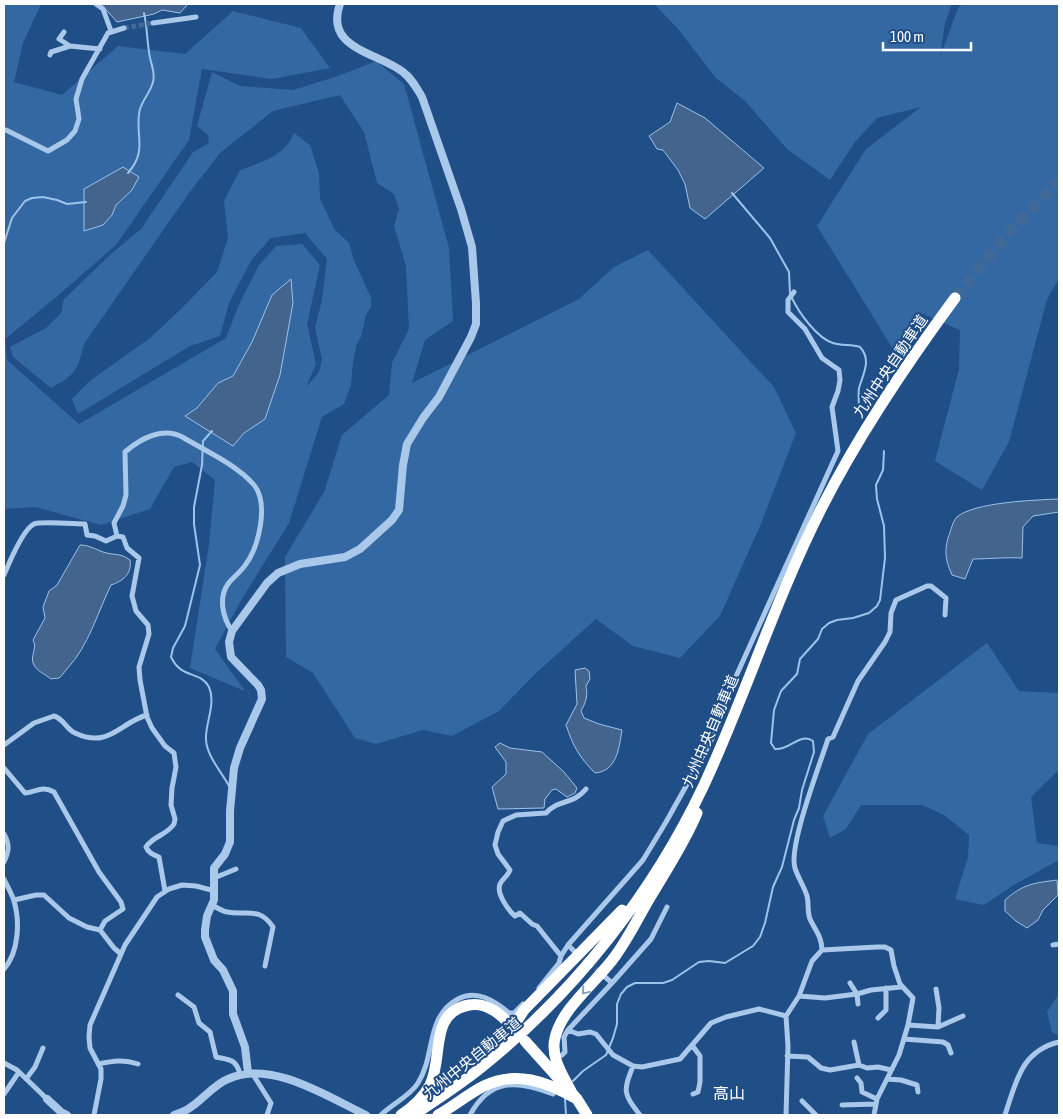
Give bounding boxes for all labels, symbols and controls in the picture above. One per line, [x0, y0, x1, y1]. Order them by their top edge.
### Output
scale bar [883, 20, 970, 52]
text: 100 m [890, 28, 924, 45]
street label: 九州中央自動車道 [849, 311, 931, 421]
street label: 九州中央自動車道 [679, 672, 741, 790]
one-way arrow [583, 985, 591, 994]
street label: 九州中央自動車道 [420, 1014, 524, 1102]
district label: 高山 [713, 1084, 745, 1102]

